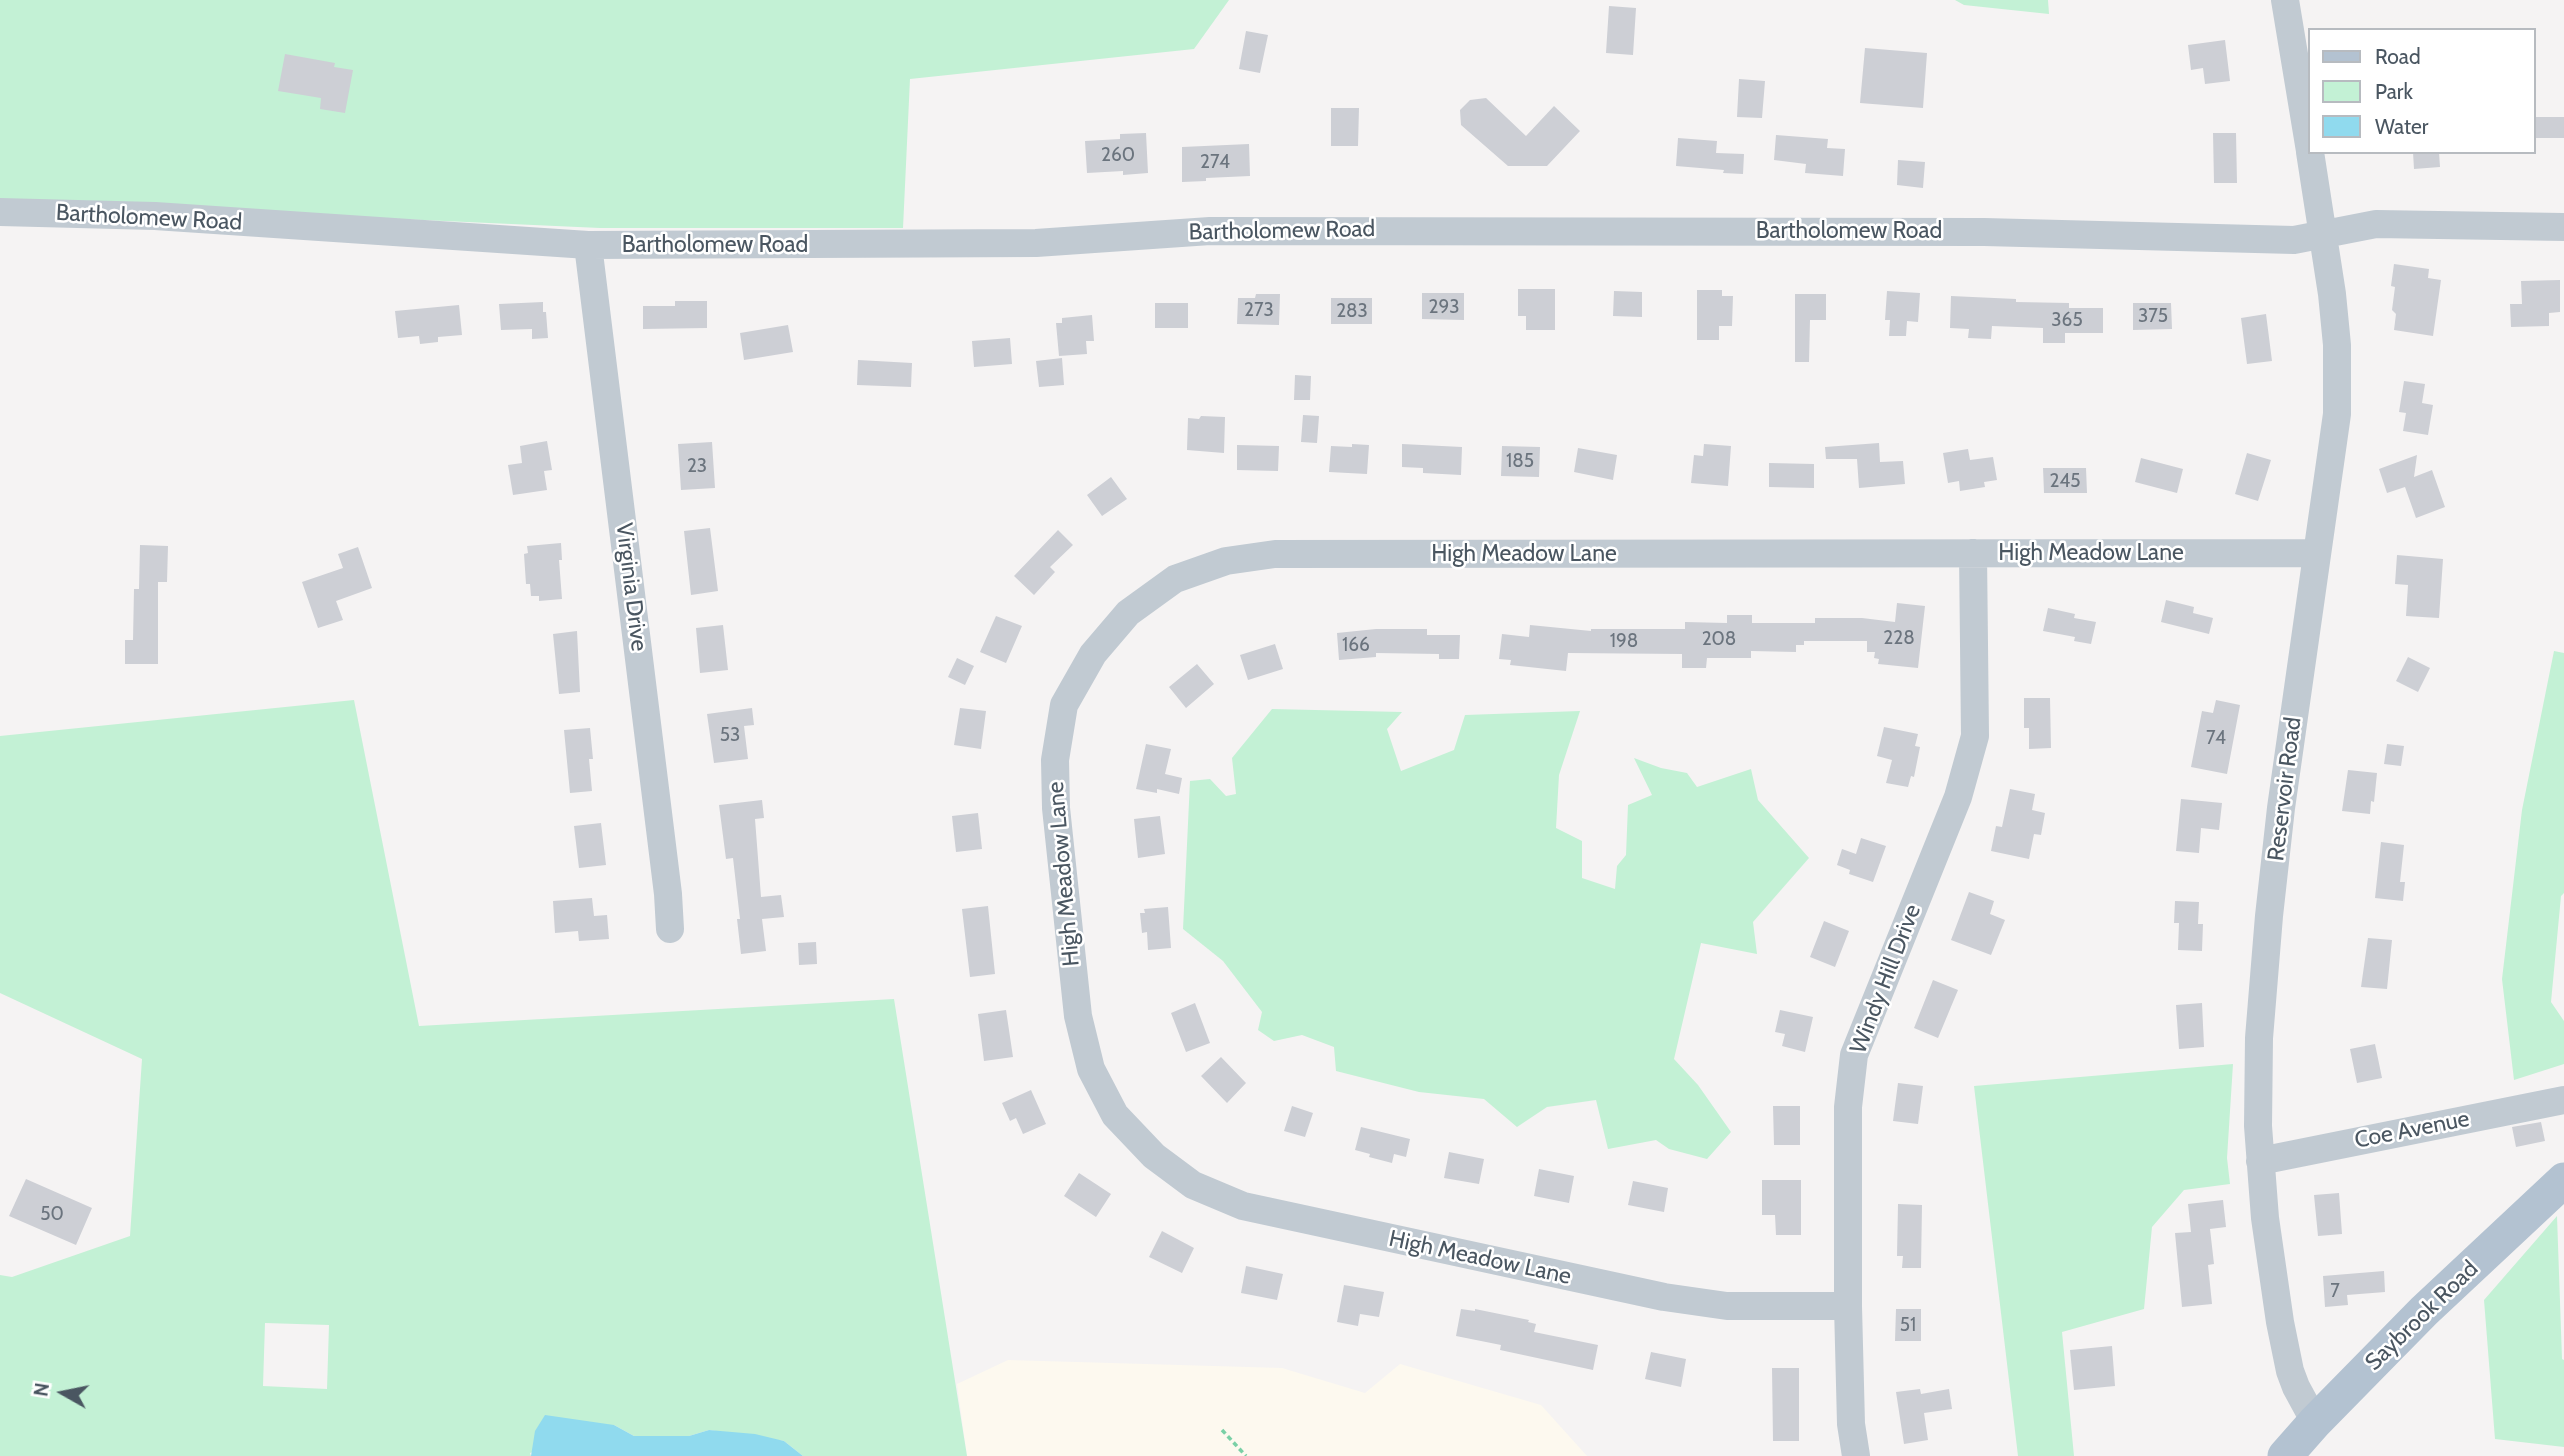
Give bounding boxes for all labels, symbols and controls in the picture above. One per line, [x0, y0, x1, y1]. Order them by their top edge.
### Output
legend [2308, 28, 2536, 154]
text: Road [2375, 44, 2421, 69]
text: Park [2375, 79, 2413, 104]
text: Water [2375, 114, 2428, 139]
house number: 260 [1101, 144, 1135, 166]
house number: 274 [1200, 151, 1230, 173]
street label: Bartholomew Road [55, 199, 243, 237]
street label: Bartholomew Road [1188, 216, 1376, 246]
street label: Bartholomew Road [1756, 217, 1942, 245]
street label: Bartholomew Road [622, 231, 808, 259]
house number: 293 [1428, 296, 1460, 318]
house number: 273 [1244, 299, 1274, 321]
house number: 283 [1336, 300, 1368, 322]
house number: 375 [2138, 305, 2168, 327]
house number: 365 [2051, 309, 2083, 331]
house number: 185 [1506, 450, 1534, 472]
house number: 23 [687, 455, 707, 477]
house number: 245 [2049, 470, 2081, 492]
street label: Virginia Drive [609, 521, 653, 653]
street label: High Meadow Lane [1998, 539, 2184, 567]
street label: High Meadow Lane [1431, 540, 1617, 568]
house number: 228 [1883, 627, 1915, 649]
house number: 208 [1702, 628, 1736, 650]
house number: 198 [1610, 630, 1638, 652]
house number: 166 [1342, 634, 1370, 656]
street label: Reservoir Road [2262, 715, 2308, 863]
house number: 53 [720, 724, 740, 746]
house number: 74 [2206, 727, 2226, 749]
street label: High Meadow Lane [1042, 780, 1086, 968]
street label: Windy Hill Drive [1845, 901, 1927, 1057]
street label: Coe Avenue [2352, 1105, 2472, 1155]
house number: 50 [40, 1203, 64, 1225]
street label: High Meadow Lane [1386, 1225, 1574, 1291]
street label: Saybrook Road [2360, 1255, 2484, 1377]
house number: 7 [2330, 1280, 2340, 1302]
house number: 51 [1900, 1314, 1916, 1336]
north arrow [28, 1358, 98, 1428]
text: N [29, 1381, 54, 1398]

